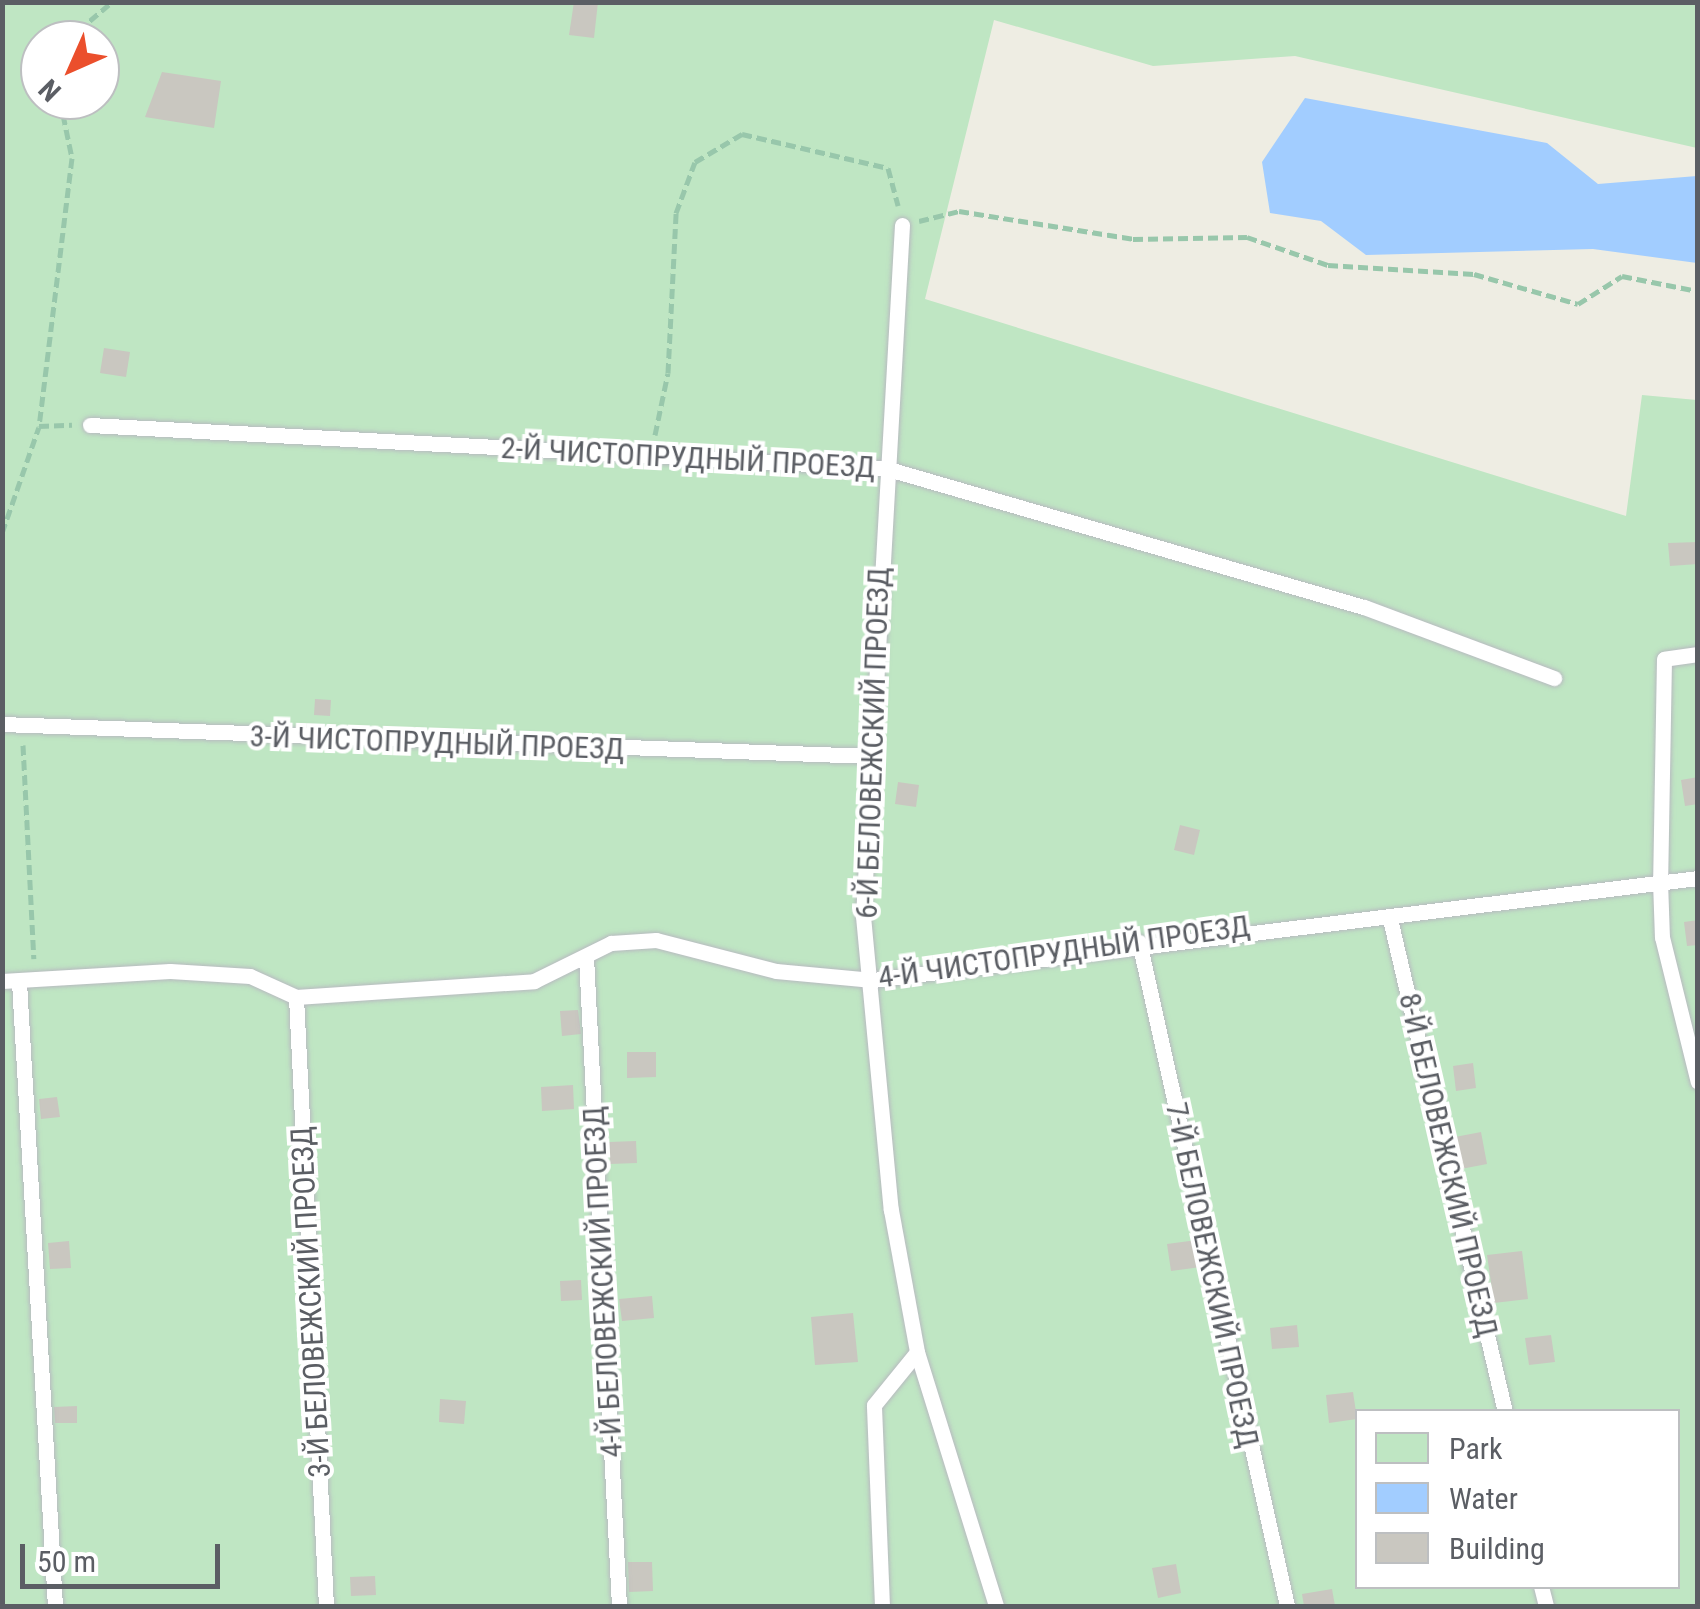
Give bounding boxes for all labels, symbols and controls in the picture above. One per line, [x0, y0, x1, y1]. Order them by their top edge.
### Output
north arrow [20, 20, 120, 120]
text: N [32, 72, 68, 108]
street label: 2-Й ЧИСТОПРУДНЫЙ ПРОЕЗД [500, 430, 876, 486]
street label: 6-Й БЕЛОВЕЖСКИЙ ПРОЕЗД [849, 567, 897, 919]
street label: 3-Й ЧИСТОПРУДНЫЙ ПРОЕЗД [249, 718, 625, 768]
street label: 4-Й ЧИСТОПРУДНЫЙ ПРОЕЗД [876, 908, 1252, 996]
street label: 8-Й БЕЛОВЕЖСКИЙ ПРОЕЗД [1391, 990, 1505, 1340]
street label: 7-Й БЕЛОВЕЖСКИЙ ПРОЕЗД [1158, 1099, 1266, 1451]
street label: 4-Й БЕЛОВЕЖСКИЙ ПРОЕЗД [576, 1105, 630, 1459]
street label: 3-Й БЕЛОВЕЖСКИЙ ПРОЕЗД [284, 1125, 338, 1479]
legend [1355, 1409, 1680, 1589]
text: Park [1449, 1431, 1503, 1466]
text: Water [1449, 1481, 1518, 1516]
scale bar [25, 1524, 225, 1586]
text: Building [1449, 1531, 1545, 1566]
text: 50 m [37, 1544, 96, 1579]

